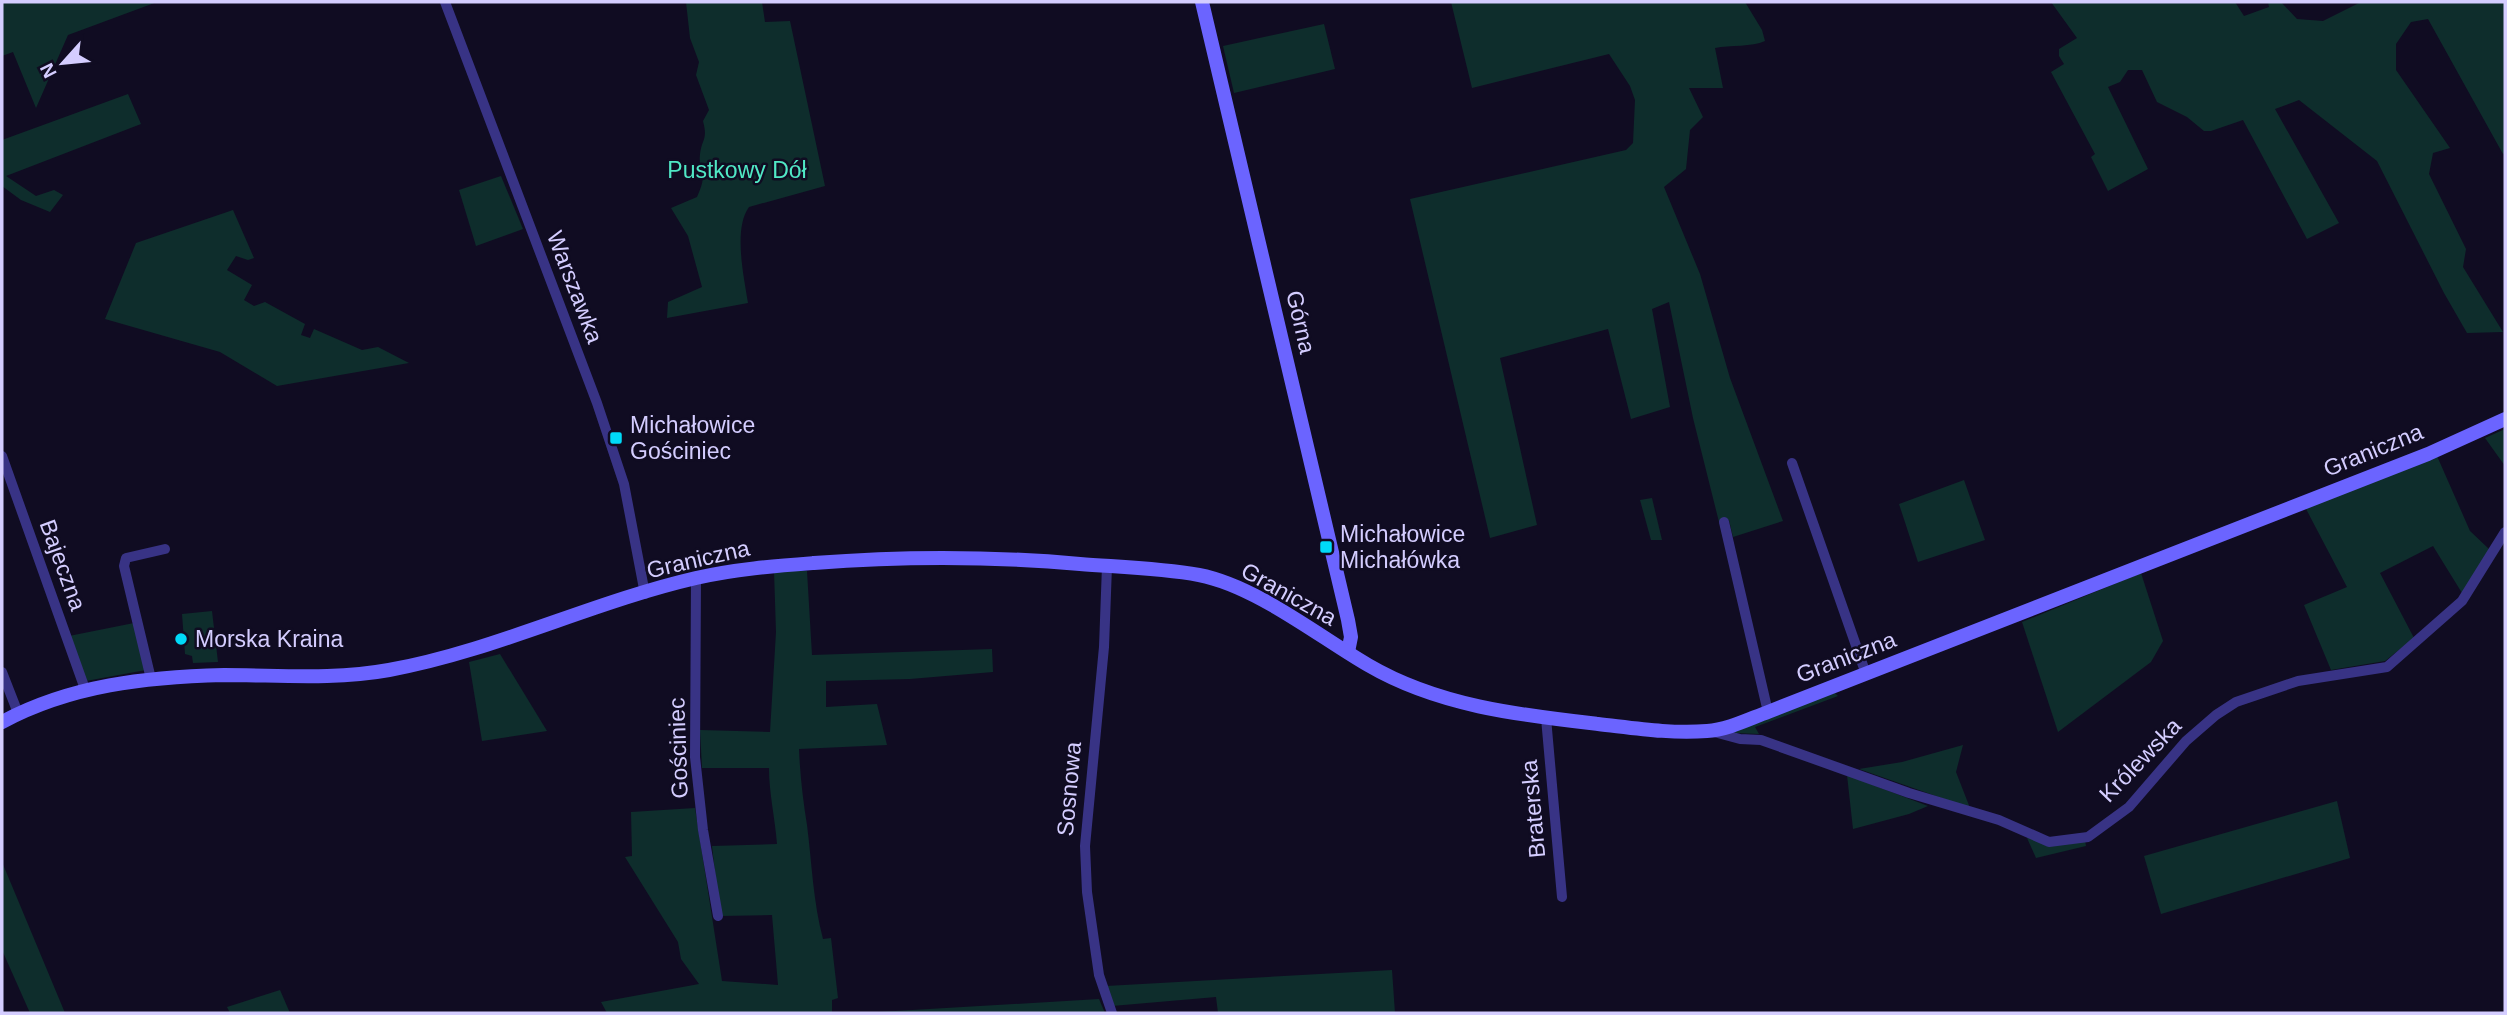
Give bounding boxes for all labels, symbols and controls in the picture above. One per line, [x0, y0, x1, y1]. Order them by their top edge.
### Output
north arrow [28, 28, 98, 98]
text: N [36, 60, 61, 81]
park label: Pustkowy Dół [667, 157, 807, 183]
street label: Warszawka [542, 227, 608, 347]
street label: Górna [1281, 288, 1321, 356]
place label: Michałowice Gościniec [630, 412, 755, 464]
street label: Graniczna [2320, 418, 2427, 482]
marker: Michałowice Gościniec [608, 430, 624, 446]
street label: Bajeczna [35, 516, 91, 614]
place label: Michałowice Michałówka [1340, 521, 1465, 573]
street label: Graniczna [644, 534, 752, 583]
marker: Michałowice Michałówka [1318, 539, 1334, 555]
street label: Graniczna [1237, 557, 1341, 631]
place label: Morska Kraina [195, 626, 343, 652]
street label: Graniczna [1792, 626, 1900, 688]
marker: Morska Kraina [173, 631, 189, 647]
street label: Gościniec [663, 697, 693, 799]
street label: Królewska [2094, 713, 2186, 807]
street label: Sosnowa [1052, 741, 1086, 837]
street label: Braterska [1516, 759, 1550, 859]

